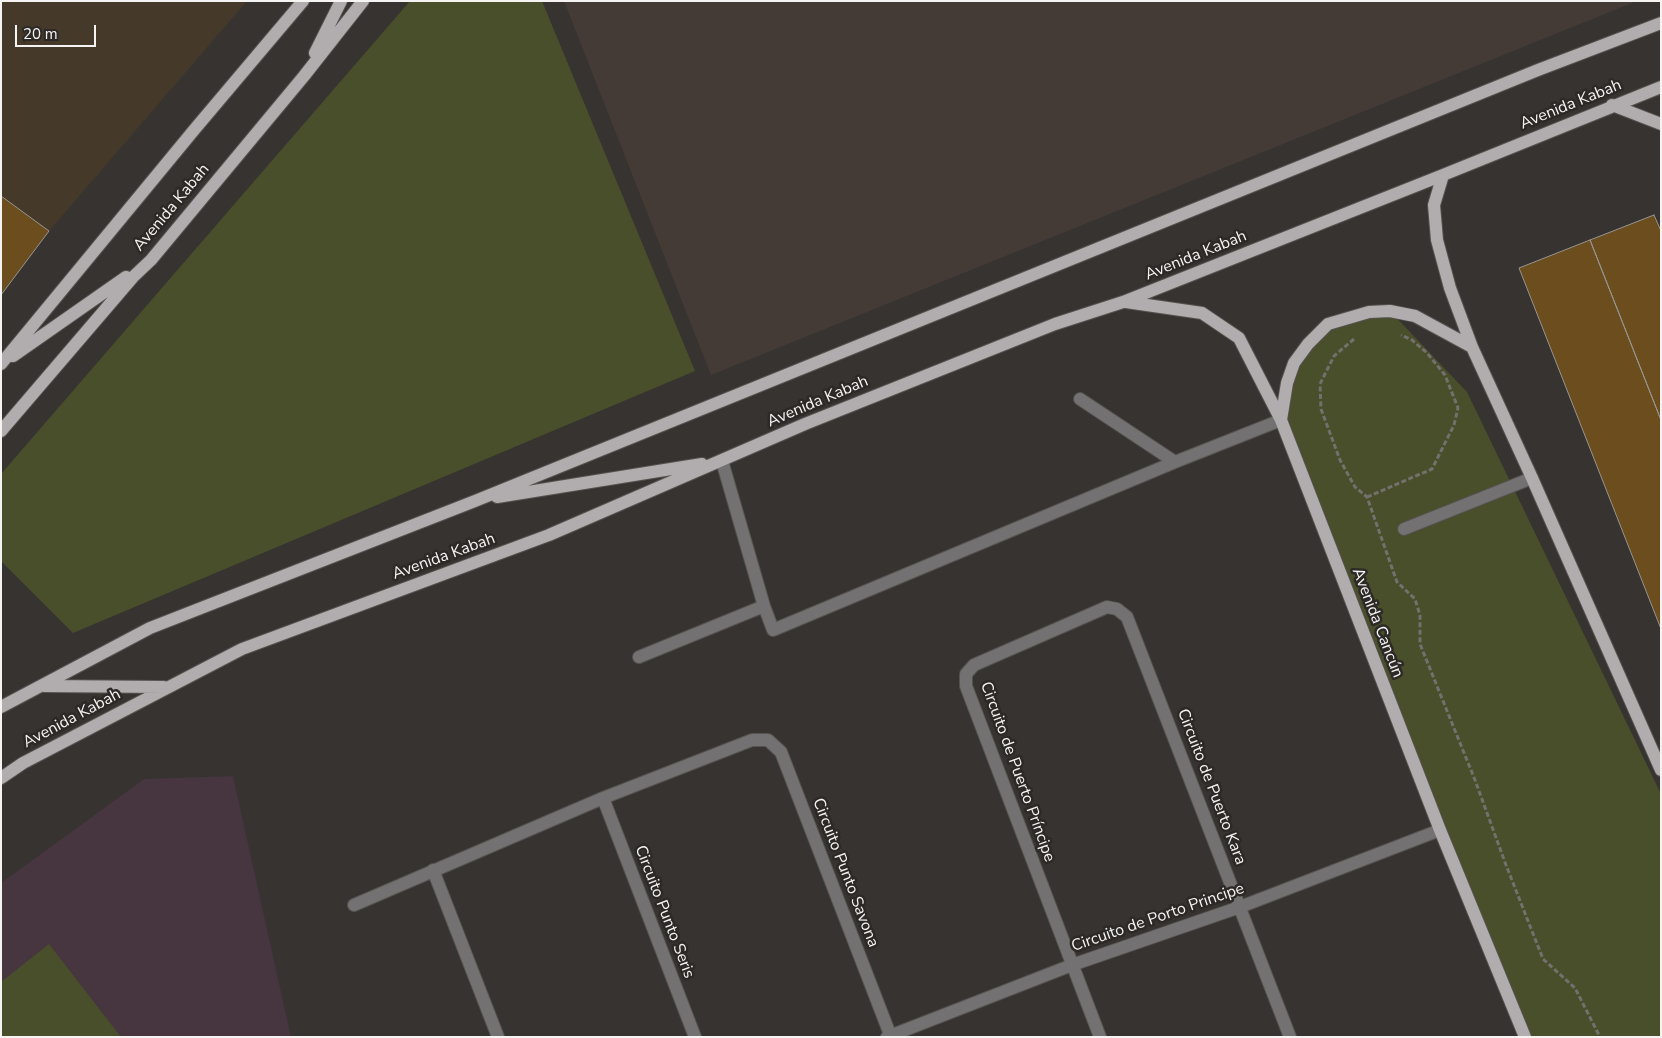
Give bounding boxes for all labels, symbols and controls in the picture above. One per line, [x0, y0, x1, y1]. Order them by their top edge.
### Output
scale bar [18, 15, 99, 47]
text: 20 m [23, 24, 58, 44]
street label: Avenida Kabah [1517, 76, 1625, 134]
street label: Avenida Kabah [130, 160, 214, 256]
street label: Avenida Kabah [1142, 227, 1250, 285]
street label: Avenida Kabah [765, 372, 871, 432]
street label: Avenida Kabah [390, 530, 498, 584]
street label: Avenida Cancún [1347, 565, 1407, 681]
street label: Circuito de Puerto Príncipe [975, 679, 1059, 865]
street label: Avenida Kabah [20, 685, 124, 753]
street label: Circuito de Puerto Kara [1172, 706, 1250, 868]
street label: Circuito Punto Savona [808, 796, 882, 950]
street label: Circuito Punto Seris [630, 843, 698, 981]
street label: Circuito de Porto Principe [1069, 879, 1247, 957]

